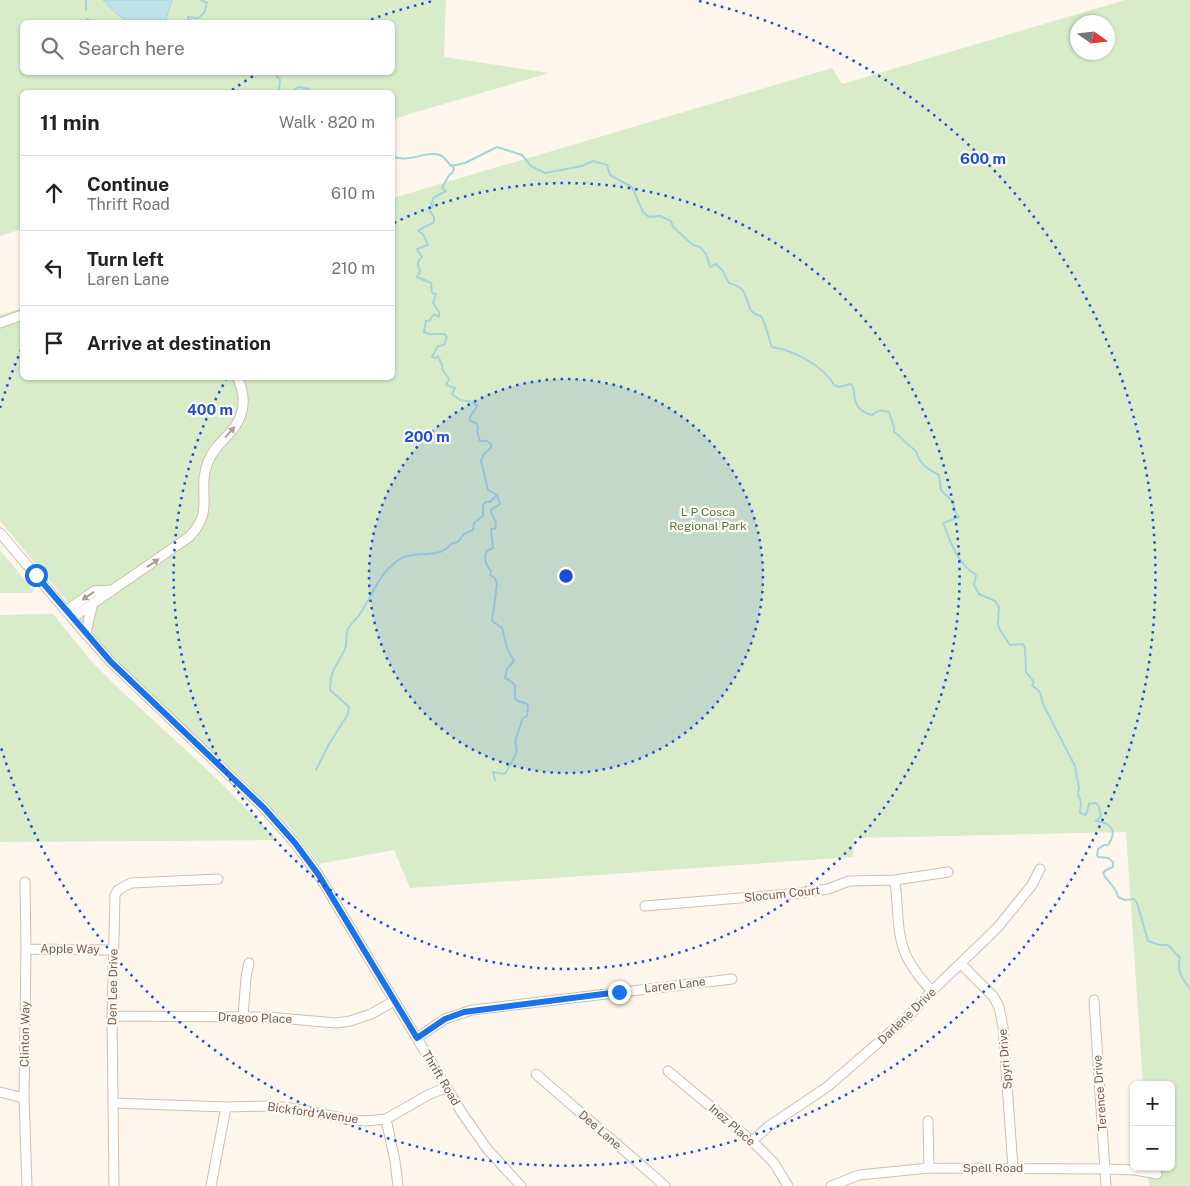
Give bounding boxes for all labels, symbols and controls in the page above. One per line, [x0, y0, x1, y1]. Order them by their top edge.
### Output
north arrow [1070, 15, 1115, 60]
search box [20, 20, 395, 75]
icon: search [38, 34, 66, 62]
text: Search here [78, 37, 185, 59]
text: 11 min [40, 110, 100, 135]
text: Walk · 820 m [279, 113, 375, 132]
text: 600 m [960, 150, 1006, 167]
text: Continue [87, 173, 169, 195]
icon: ahead [40, 179, 68, 207]
text: 610 m [331, 184, 375, 203]
text: Thrift Road [87, 195, 170, 214]
text: Turn left [87, 248, 164, 270]
icon: left [40, 254, 68, 282]
text: 210 m [331, 259, 375, 278]
text: Laren Lane [87, 270, 169, 289]
icon: arrive [40, 329, 68, 357]
text: Arrive at destination [87, 332, 271, 354]
text: 400 m [187, 401, 233, 418]
one-way arrow [224, 427, 236, 439]
text: 200 m [404, 428, 450, 445]
park label: L P Cosca Regional Park [669, 505, 747, 533]
one-way arrow [146, 558, 160, 568]
route start [25, 564, 48, 587]
centre of rings [557, 567, 575, 585]
one-way arrow [81, 591, 94, 601]
street label: Slocum Court [743, 883, 821, 905]
street label: Apple Way [40, 941, 100, 957]
street label: Den Lee Drive [105, 948, 121, 1026]
street label: Laren Lane [644, 974, 707, 996]
route end [608, 981, 631, 1004]
street label: Darlene Drive [875, 985, 939, 1047]
street label: Clinton Way [17, 1000, 33, 1067]
street label: Dragoo Place [218, 1010, 293, 1026]
street label: Spyri Drive [995, 1028, 1015, 1090]
street label: Thrift Road [419, 1048, 463, 1108]
street label: Terence Drive [1090, 1054, 1110, 1132]
map controls [1130, 1081, 1175, 1171]
button: + [1130, 1081, 1175, 1126]
street label: Bickford Avenue [267, 1100, 360, 1126]
street label: Inez Place [706, 1101, 758, 1149]
street label: Dee Lane [576, 1108, 624, 1152]
button: − [1130, 1126, 1175, 1171]
street label: Spell Road [963, 1161, 1023, 1175]

